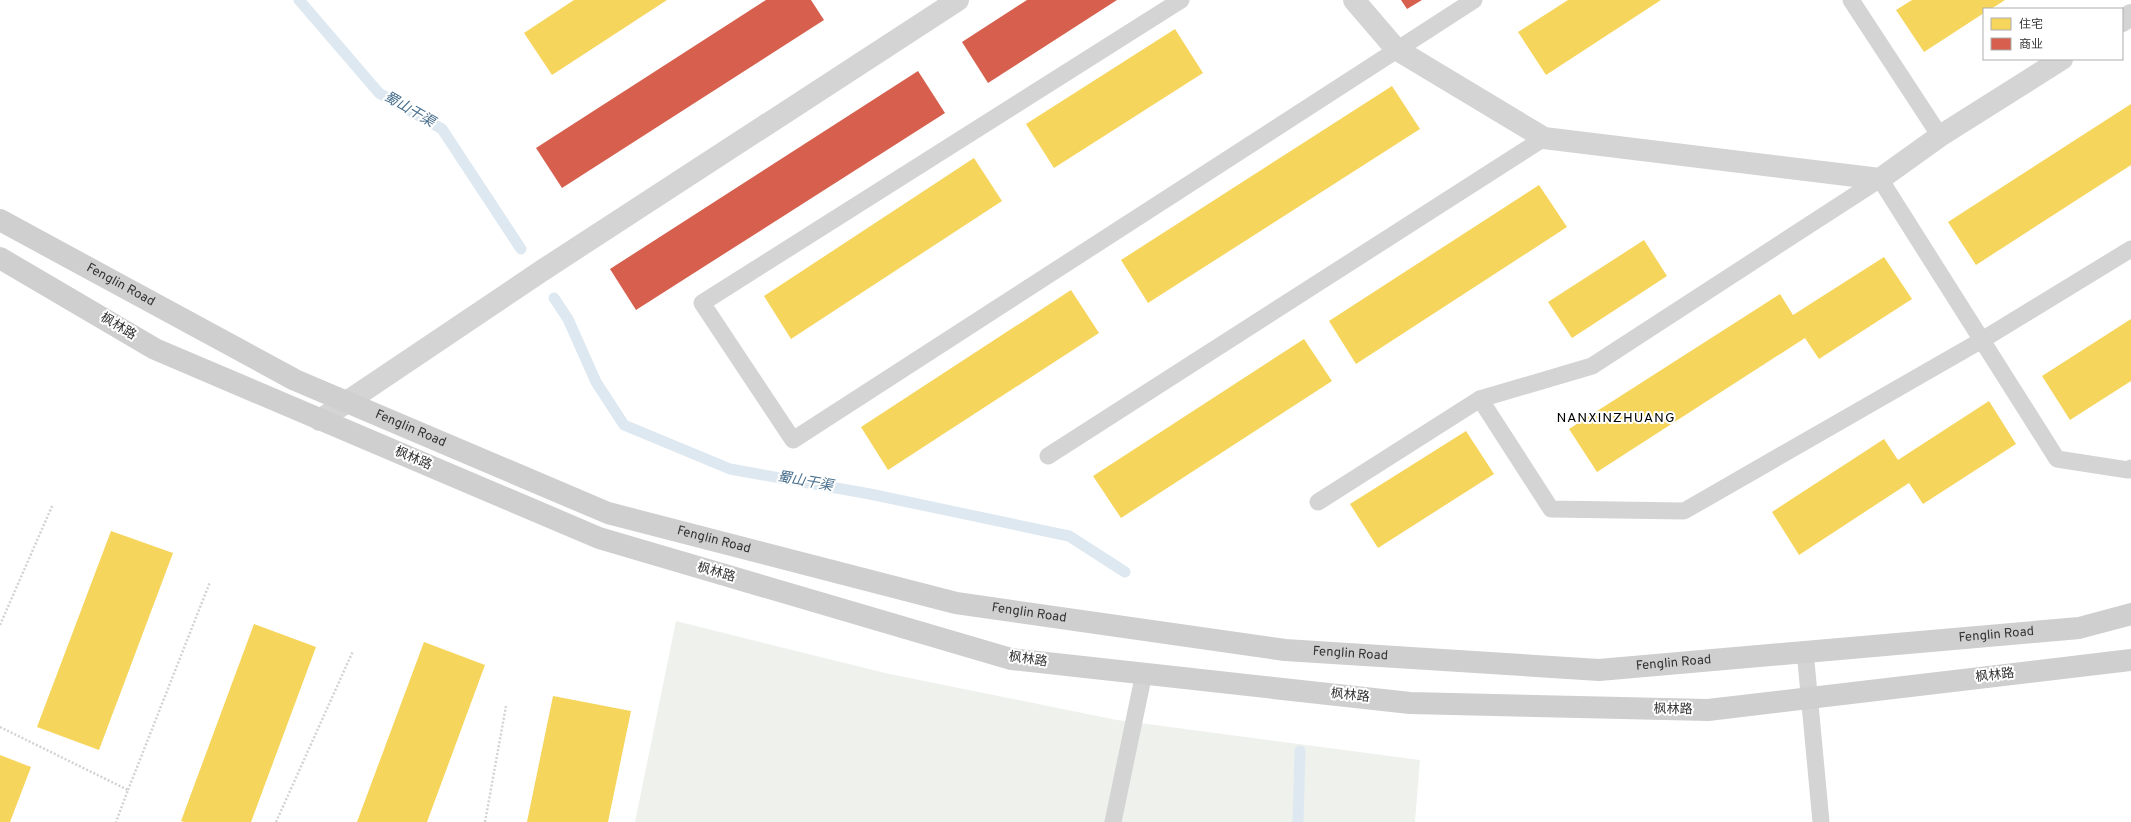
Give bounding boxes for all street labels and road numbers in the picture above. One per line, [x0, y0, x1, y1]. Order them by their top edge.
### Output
street label: Fenglin Road [83, 260, 157, 310]
street label: 枫林路 [97, 310, 139, 344]
street label: Fenglin Road [373, 407, 448, 451]
street label: 枫林路 [392, 444, 434, 474]
street label: Fenglin Road [675, 523, 752, 558]
street label: 枫林路 [695, 560, 737, 586]
street label: Fenglin Road [991, 600, 1068, 627]
street label: Fenglin Road [1958, 624, 2035, 646]
street label: Fenglin Road [1312, 644, 1389, 665]
street label: 枫林路 [1008, 649, 1048, 671]
street label: Fenglin Road [1635, 652, 1712, 675]
street label: 枫林路 [1975, 666, 2015, 686]
street label: 枫林路 [1330, 686, 1370, 706]
street label: 枫林路 [1653, 702, 1693, 718]

